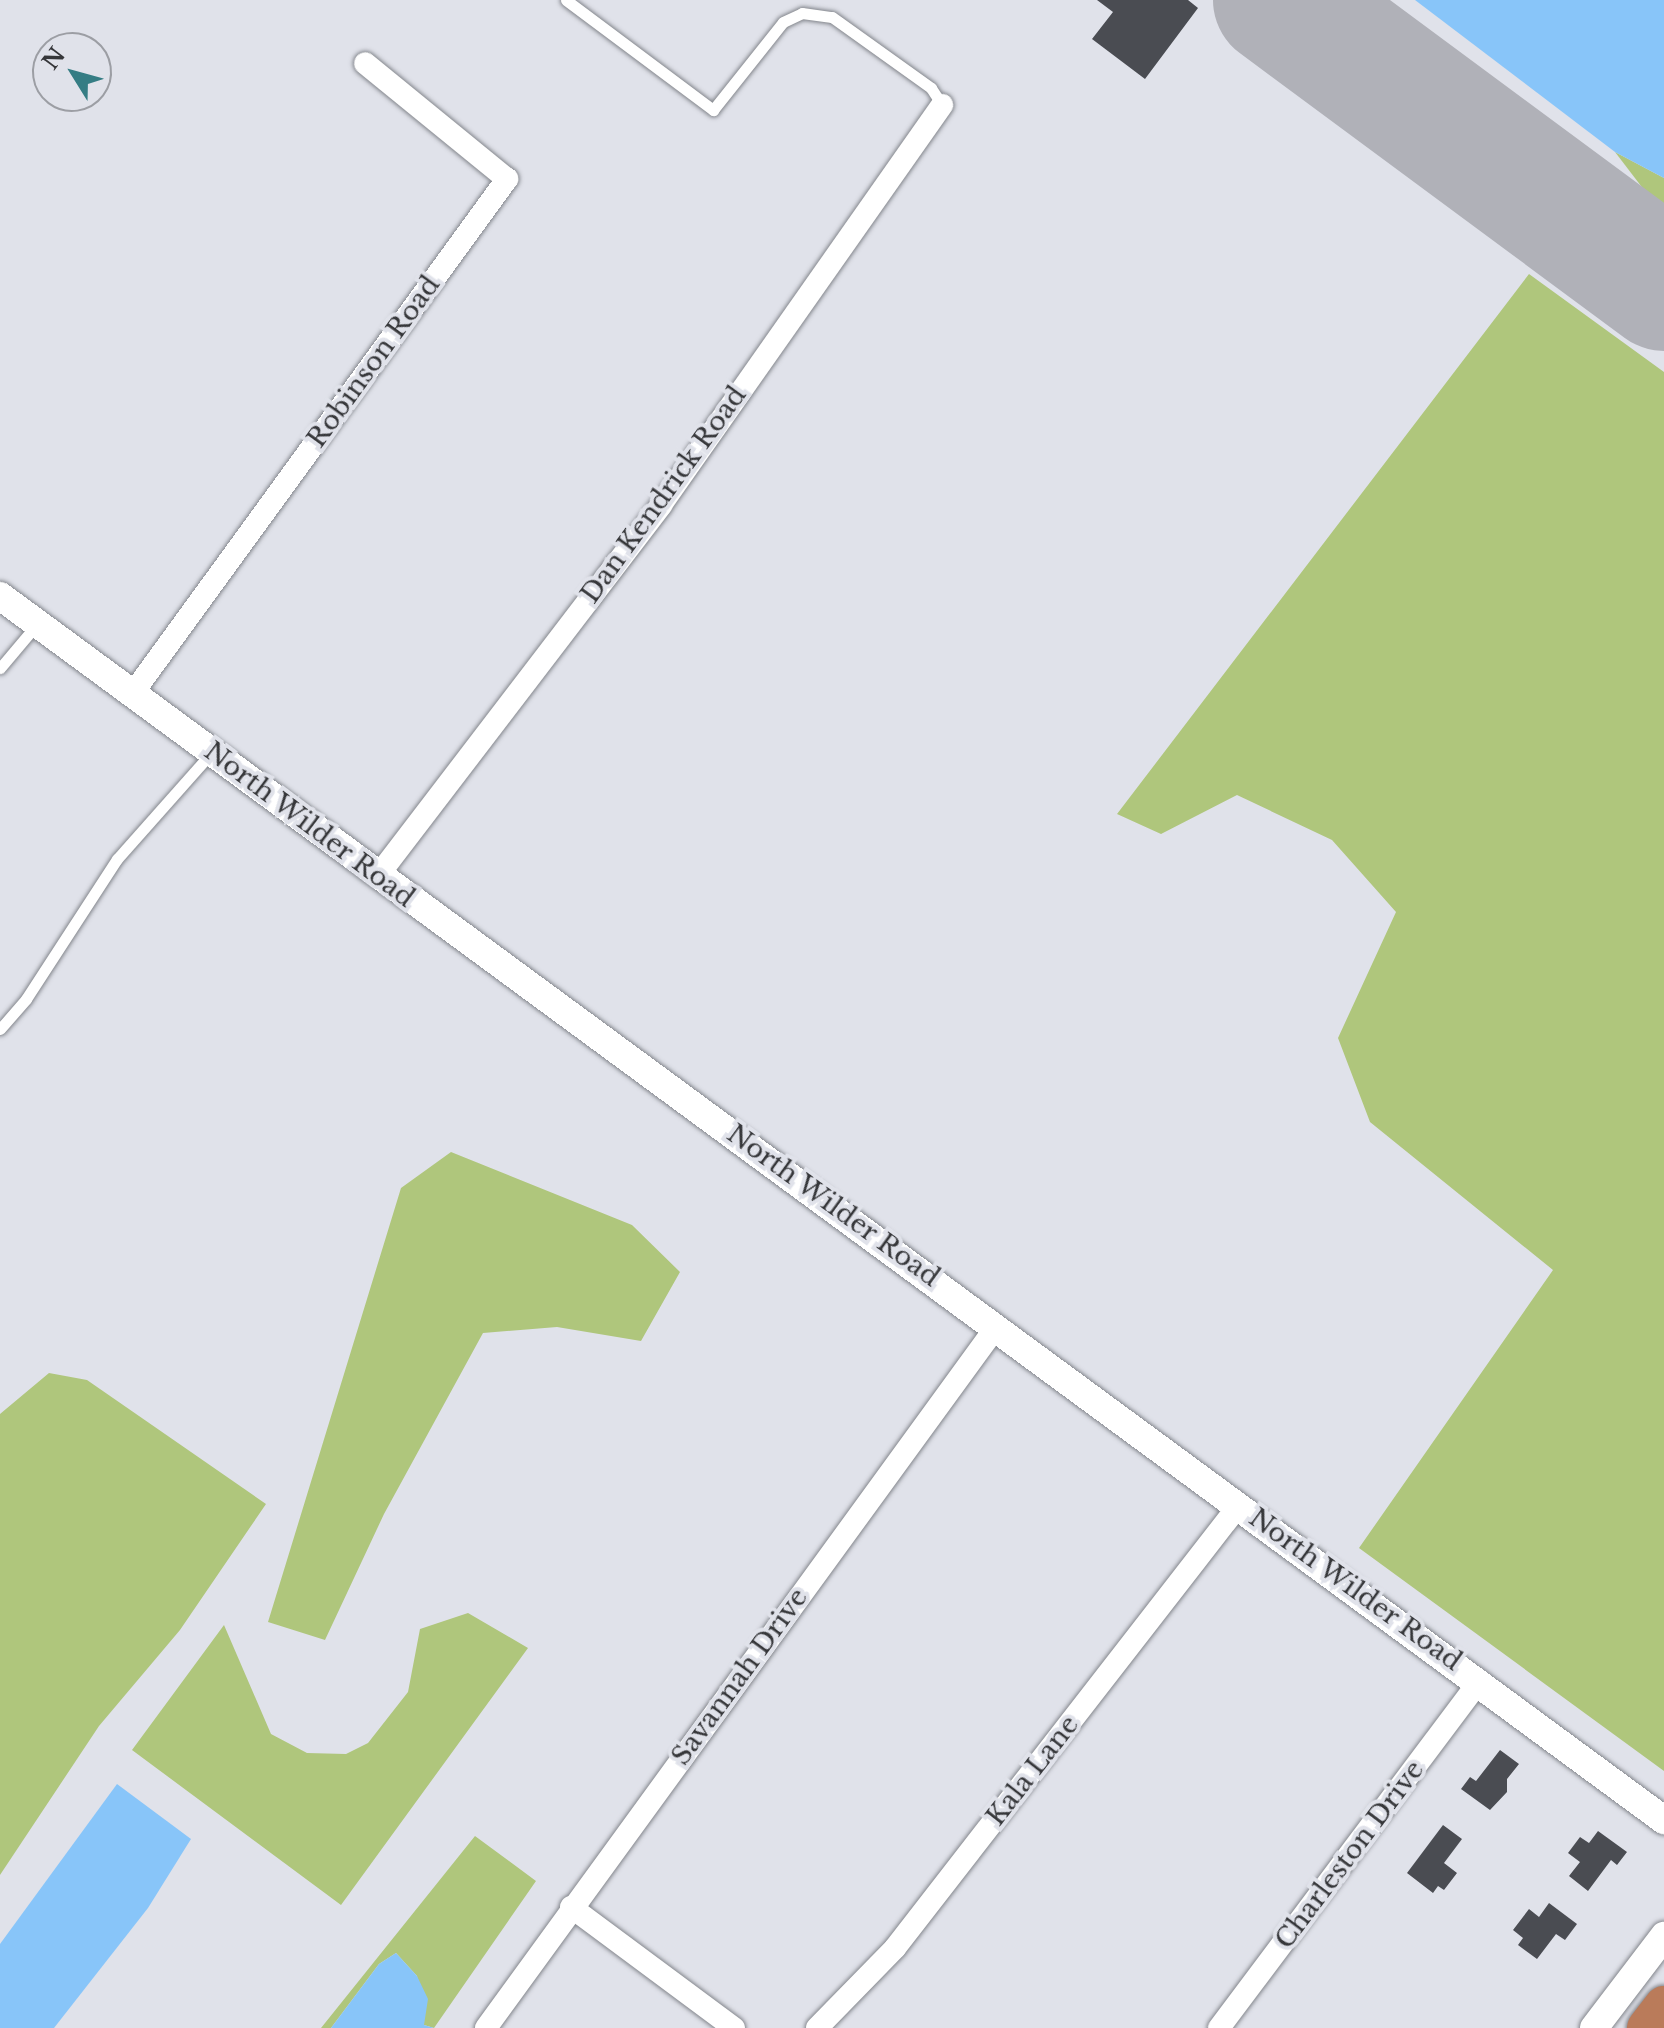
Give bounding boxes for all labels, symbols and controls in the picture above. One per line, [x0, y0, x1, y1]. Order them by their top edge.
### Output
north arrow [32, 32, 112, 112]
text: N [37, 42, 71, 75]
street label: Robinson Road [301, 270, 447, 454]
street label: Dan Kendrick Road [575, 380, 753, 610]
street label: North Wilder Road [197, 735, 421, 915]
street label: North Wilder Road [720, 1118, 946, 1294]
street label: North Wilder Road [1242, 1502, 1468, 1678]
street label: Savannah Drive [666, 1583, 814, 1771]
street label: Kala Lane [980, 1710, 1086, 1832]
street label: Charleston Drive [1269, 1755, 1431, 1955]

